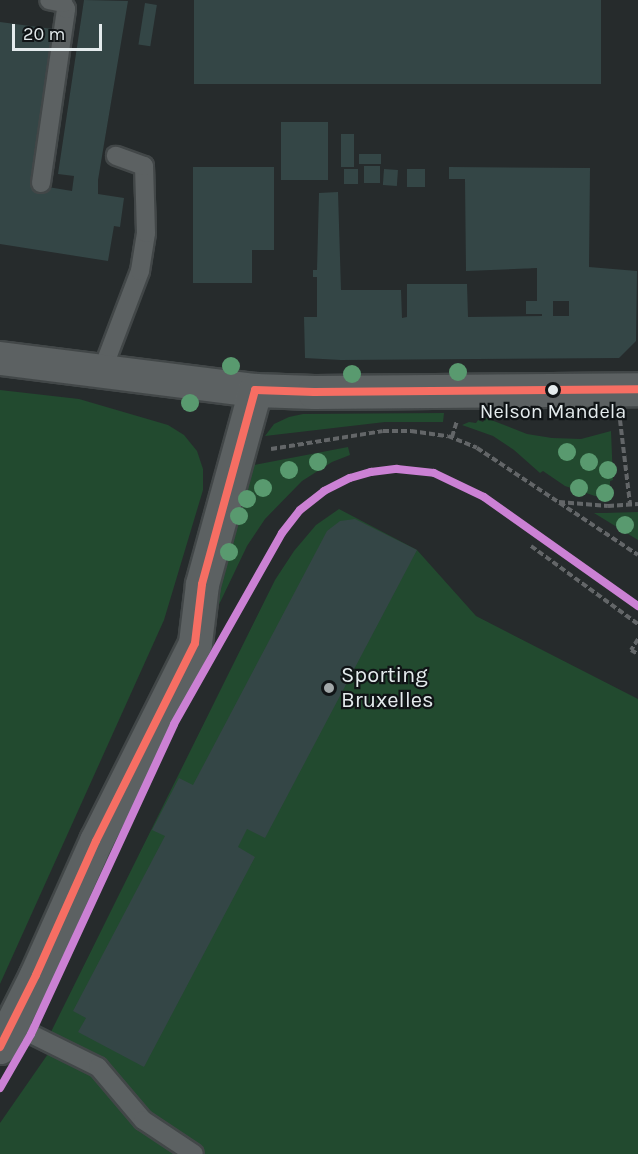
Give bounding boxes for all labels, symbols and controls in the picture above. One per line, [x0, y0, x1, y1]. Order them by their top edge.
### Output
scale bar [15, 12, 105, 50]
text: 20 m [23, 23, 65, 45]
marker: Nelson Mandela [547, 384, 559, 396]
place label: Nelson Mandela [480, 399, 626, 423]
place label: Sporting Bruxelles [341, 662, 434, 714]
marker: Sporting Bruxelles [322, 681, 336, 695]

